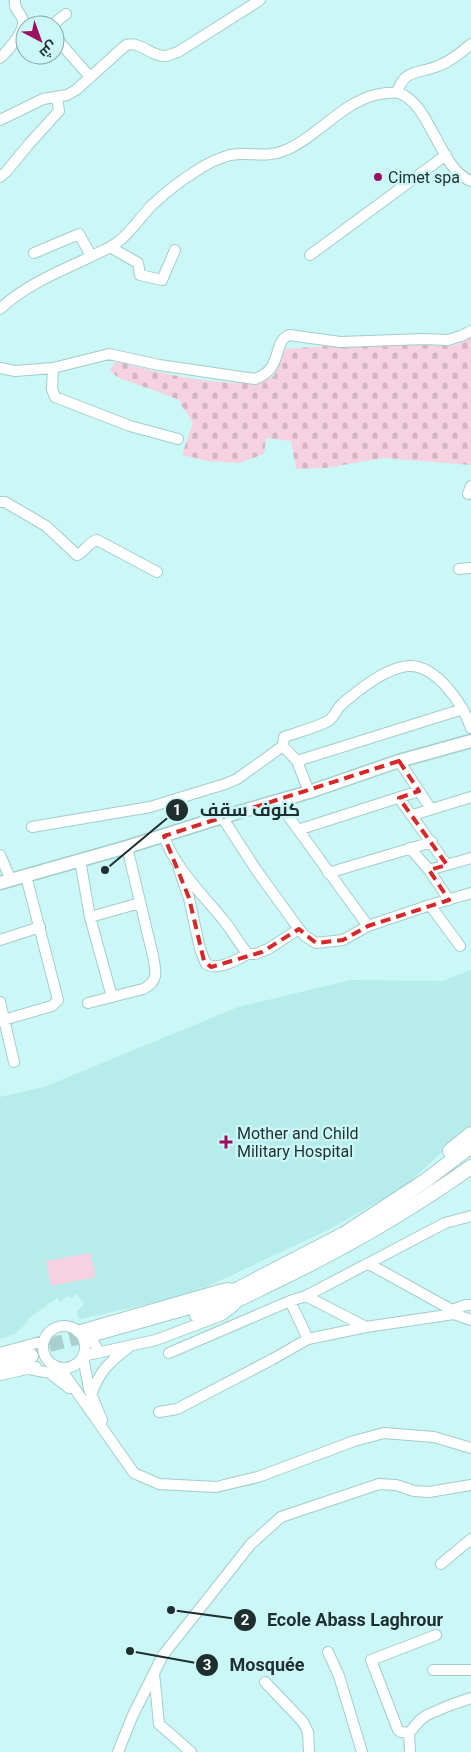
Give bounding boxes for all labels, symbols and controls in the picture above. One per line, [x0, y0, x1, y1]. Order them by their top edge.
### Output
north arrow [15, 15, 65, 65]
text: ش [36, 37, 61, 62]
place label: Cimet spa [388, 168, 460, 187]
marker: Cimet spa [372, 171, 384, 183]
callout: كنوف سقف [164, 794, 310, 827]
text: كنوف سقف [200, 799, 300, 821]
text: 1 [173, 801, 181, 819]
place label: Mother and Child Military Hospital [237, 1124, 359, 1161]
marker: Mother and Child Military Hospital [219, 1135, 233, 1149]
callout: Ecole Abass Laghrour [232, 1603, 453, 1636]
text: Ecole Abass Laghrour [267, 1609, 443, 1630]
text: 2 [241, 1611, 250, 1629]
callout: Mosquée [195, 1648, 315, 1681]
text: Mosquée [230, 1654, 305, 1675]
text: 3 [203, 1656, 211, 1674]

